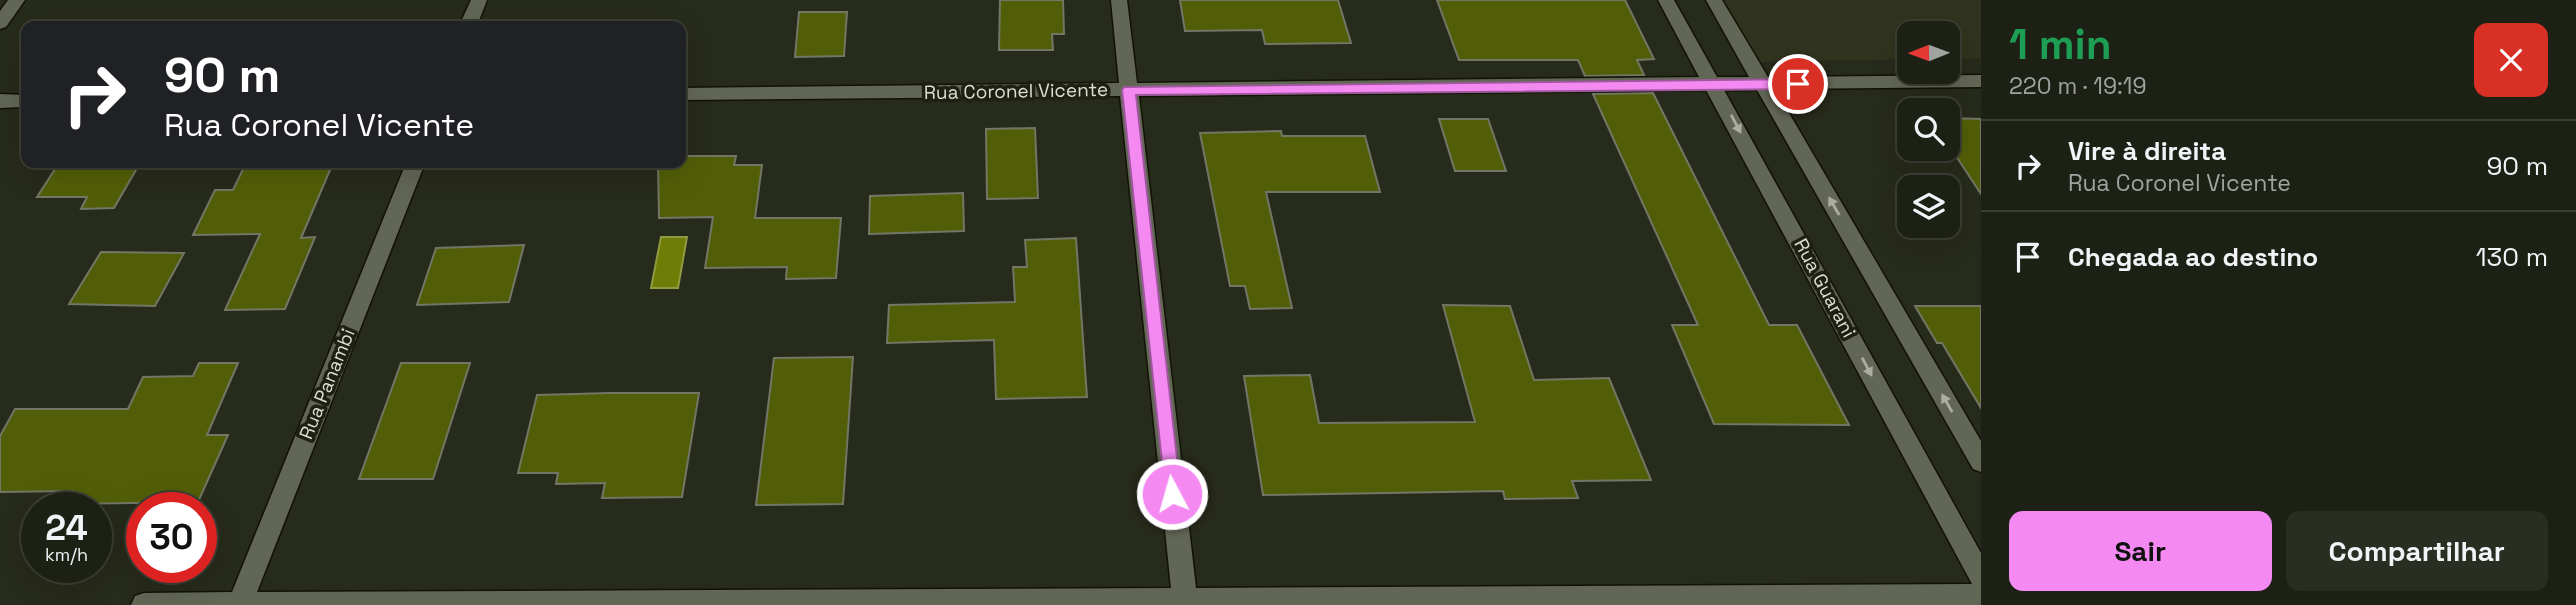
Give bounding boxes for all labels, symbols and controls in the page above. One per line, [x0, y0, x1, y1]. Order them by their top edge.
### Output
text: 1 min [2009, 18, 2112, 71]
north arrow [1897, 21, 1960, 84]
map controls [1897, 21, 1960, 238]
button: close [2474, 23, 2548, 97]
text: 90 m [164, 44, 280, 106]
icon: right [49, 49, 140, 140]
pin [1768, 54, 1828, 114]
icon: arrive [1779, 65, 1817, 103]
text: 220 m · 19:19 [2009, 71, 2147, 101]
street label: Rua Coronel Vicente [924, 77, 1108, 105]
button: search [1897, 98, 1960, 161]
text: Rua Coronel Vicente [164, 105, 474, 145]
one-way arrow [1730, 114, 1742, 133]
text: Vire à direita [2068, 134, 2226, 168]
icon: right [2009, 147, 2047, 185]
text: 90 m [2486, 149, 2548, 183]
text: Rua Coronel Vicente [2068, 168, 2291, 198]
button: layers [1897, 175, 1960, 238]
one-way arrow [1828, 196, 1840, 215]
street label: Rua Guarani [1788, 234, 1862, 342]
icon: arrive [2009, 238, 2047, 276]
text: Chegada ao destino [2068, 240, 2318, 274]
text: 130 m [2476, 240, 2548, 274]
street label: Rua Panambi [293, 325, 361, 443]
one-way arrow [1862, 357, 1873, 377]
one-way arrow [1941, 394, 1953, 413]
position arrow [1135, 457, 1209, 531]
speed limit sign: 30 [126, 492, 217, 583]
text: 24 [45, 506, 88, 550]
button: Sair [2009, 511, 2272, 591]
button: Compartilhar [2286, 511, 2548, 591]
text: km/h [45, 543, 88, 566]

